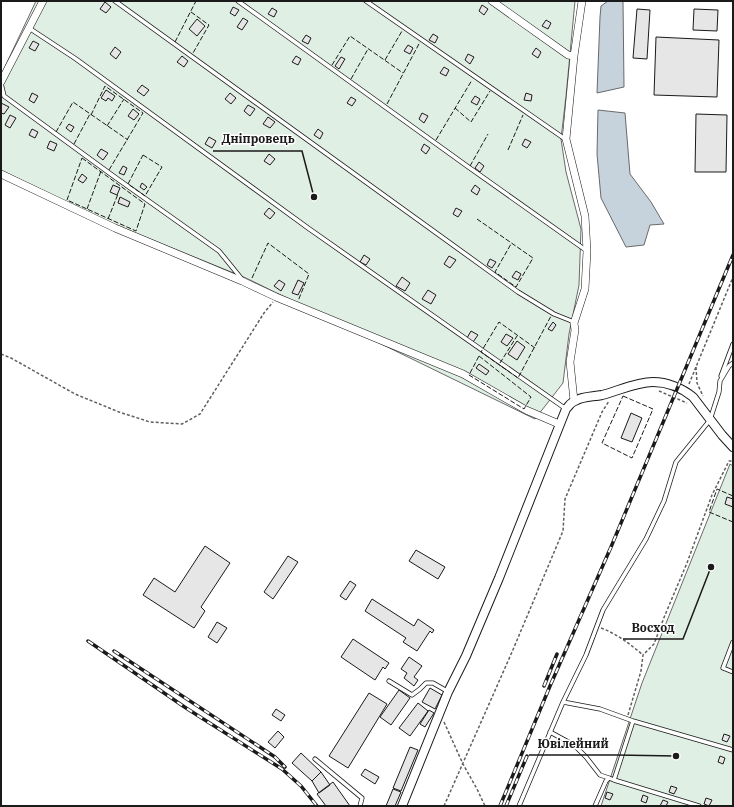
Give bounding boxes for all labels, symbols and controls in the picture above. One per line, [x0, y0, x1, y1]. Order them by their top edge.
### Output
callout: Дніпровець [213, 127, 302, 151]
text: Дніпровець [221, 131, 295, 146]
callout: Восход [623, 615, 683, 639]
text: Восход [631, 620, 675, 635]
callout: Ювілейний [529, 731, 616, 755]
text: Ювілейний [537, 736, 609, 751]

